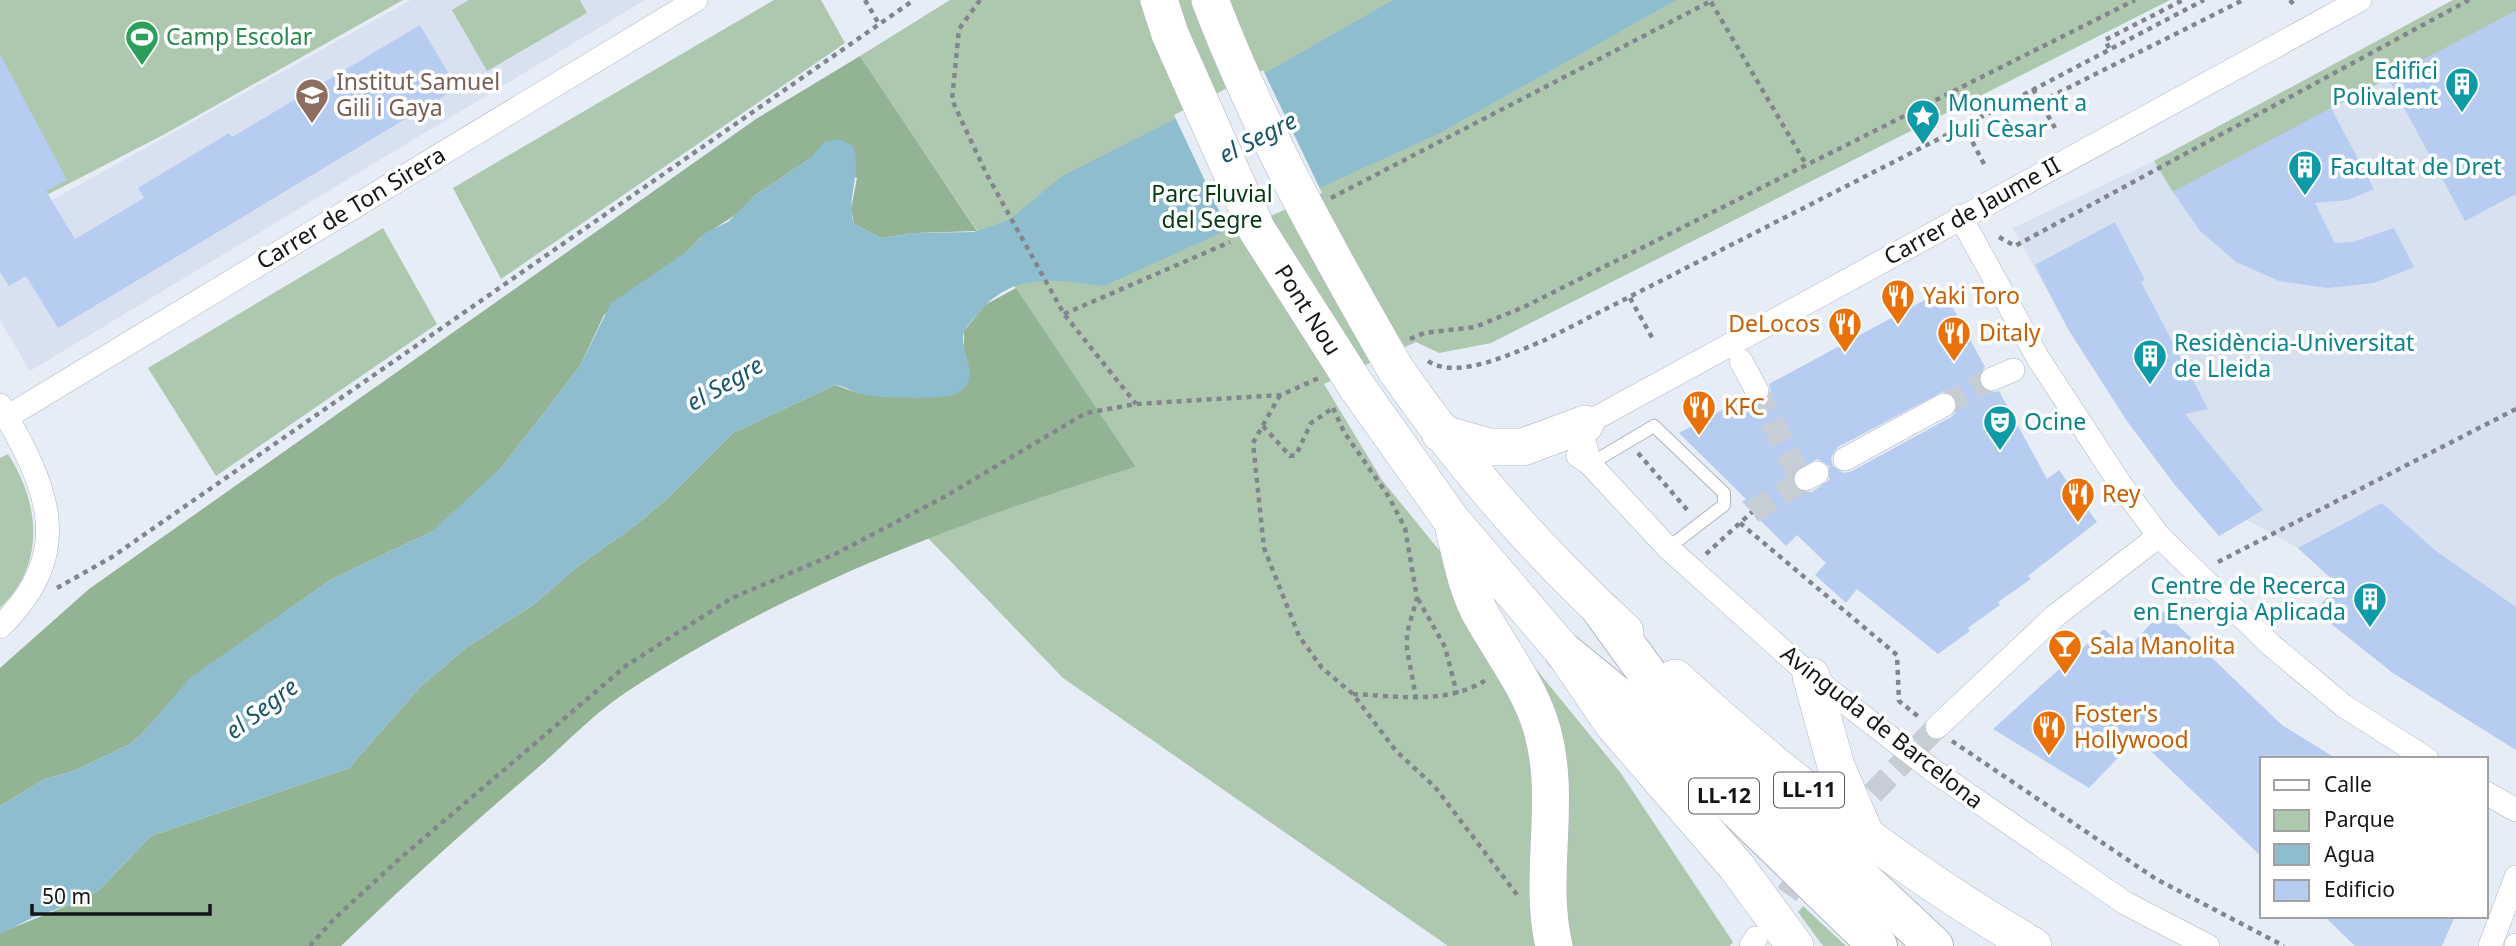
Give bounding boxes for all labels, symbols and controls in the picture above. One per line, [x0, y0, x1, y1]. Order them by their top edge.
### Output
sports icon: Camp Escolar [123, 18, 161, 67]
place label: Camp Escolar [166, 20, 313, 52]
place label: Edifici Polivalent [2332, 54, 2438, 112]
place label: Institut Samuel Gili i Gaya [336, 65, 500, 123]
building icon: Edifici Polivalent [2443, 65, 2481, 114]
school or university icon: Institut Samuel Gili i Gaya [293, 76, 331, 125]
place label: Monument a Juli Cèsar [1946, 86, 2087, 144]
place icon: Monument a Juli Cèsar [1904, 97, 1942, 146]
water label: el Segre [1213, 103, 1302, 170]
street label: Carrer de Ton Sirera [250, 138, 451, 276]
street label: Carrer de Jaume II [1878, 148, 2065, 272]
building icon: Facultat de Dret [2286, 148, 2324, 197]
place label: Facultat de Dret [2330, 150, 2502, 182]
park label: Parc Fluvial del Segre [1151, 177, 1273, 235]
street label: Pont Nou [1268, 258, 1350, 361]
restaurant icon: Yaki Toro [1879, 277, 1917, 326]
place label: Yaki Toro [1923, 279, 2020, 311]
restaurant icon: DeLocos [1826, 305, 1864, 354]
place label: DeLocos [1728, 307, 1820, 339]
restaurant icon: Ditaly [1935, 314, 1973, 363]
place label: Ditaly [1979, 316, 2041, 348]
place label: Residència-Universitat de Lleida [2174, 326, 2414, 384]
building icon: Residència-Universitat de Lleida [2131, 337, 2169, 386]
water label: el Segre [680, 348, 769, 418]
restaurant icon: KFC [1680, 388, 1718, 437]
place label: KFC [1724, 390, 1765, 422]
theatre icon: Ocine [1981, 403, 2019, 452]
place label: Ocine [2024, 405, 2086, 437]
restaurant icon: Rey [2059, 475, 2097, 524]
place label: Rey [2102, 477, 2141, 509]
place label: Centre de Recerca en Energia Aplicada [2133, 569, 2346, 627]
building icon: Centre de Recerca en Energia Aplicada [2351, 580, 2389, 629]
bar icon: Sala Manolita [2046, 627, 2084, 676]
place label: Sala Manolita [2090, 629, 2235, 661]
street label: Avinguda de Barcelona [1775, 637, 1991, 815]
water label: el Segre [218, 670, 304, 746]
place label: Foster's Hollywood [2074, 697, 2189, 755]
restaurant icon: Foster's Hollywood [2030, 708, 2068, 757]
legend [2260, 757, 2488, 918]
text: Calle [2324, 770, 2372, 798]
road number: LL-11 [1774, 772, 1844, 808]
road number: LL-12 [1689, 778, 1759, 814]
text: Parque [2324, 805, 2394, 833]
text: Agua [2324, 840, 2375, 868]
scale bar [32, 872, 210, 916]
text: Edificio [2324, 875, 2395, 903]
text: 50 m [42, 882, 91, 910]

